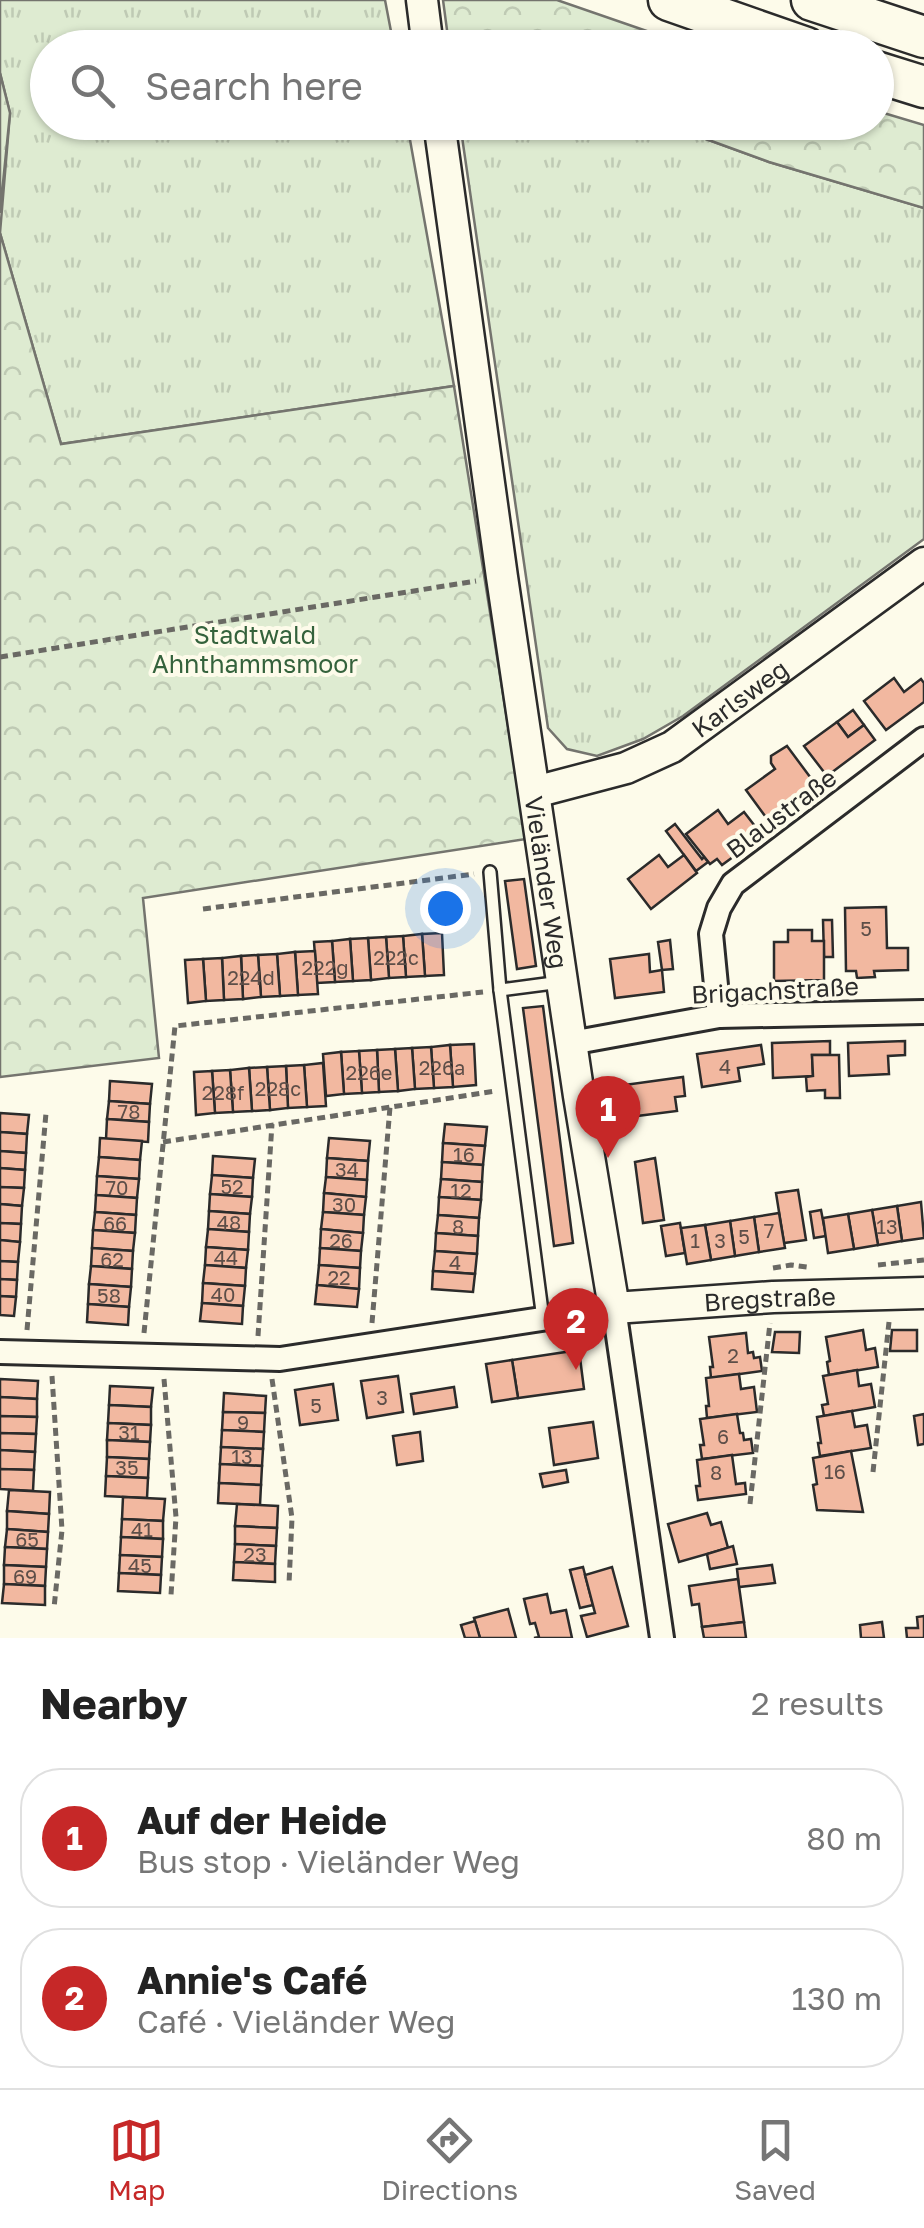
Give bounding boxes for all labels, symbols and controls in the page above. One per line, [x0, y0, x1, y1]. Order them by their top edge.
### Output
search box [30, 30, 894, 140]
icon: search [65, 58, 120, 113]
text: Search here [145, 63, 363, 108]
park label: Stadtwald Ahnthammsmoor [152, 619, 358, 679]
street label: Karlsweg [685, 652, 794, 743]
street label: Blaustraße [720, 762, 842, 864]
street label: Vieländer Weg [519, 794, 575, 971]
your location [420, 883, 471, 934]
house number: 5 [860, 916, 872, 940]
house number: 222c [373, 945, 419, 969]
house number: 222g [301, 955, 349, 979]
house number: 224d [227, 965, 275, 989]
street label: Brigachstraße [691, 970, 859, 1010]
house number: 4 [719, 1054, 731, 1078]
house number: 226a [419, 1055, 465, 1079]
house number: 226e [346, 1060, 392, 1084]
house number: 228c [255, 1076, 301, 1100]
pin: 1 [576, 1076, 640, 1158]
house number: 228f [202, 1080, 244, 1104]
house number: 78 [118, 1099, 140, 1123]
house number: 16 [453, 1142, 475, 1166]
house number: 34 [335, 1157, 359, 1181]
house number: 52 [220, 1174, 244, 1198]
house number: 70 [106, 1175, 129, 1199]
house number: 12 [450, 1178, 472, 1202]
house number: 30 [332, 1192, 356, 1216]
house number: 48 [217, 1210, 241, 1234]
house number: 66 [103, 1211, 127, 1235]
house number: 8 [452, 1214, 464, 1238]
house number: 13 [876, 1214, 898, 1238]
house number: 7 [764, 1218, 774, 1242]
house number: 5 [738, 1224, 750, 1248]
house number: 26 [329, 1228, 353, 1252]
house number: 1 [690, 1228, 700, 1252]
house number: 3 [714, 1228, 726, 1252]
house number: 44 [214, 1245, 238, 1269]
house number: 62 [100, 1247, 124, 1271]
house number: 4 [449, 1250, 461, 1274]
house number: 22 [327, 1265, 351, 1289]
street label: Bregstraße [703, 1280, 836, 1317]
house number: 40 [211, 1282, 235, 1306]
house number: 58 [97, 1283, 121, 1307]
pin: 2 [544, 1288, 608, 1370]
house number: 2 [727, 1343, 739, 1367]
house number: 3 [376, 1385, 388, 1409]
house number: 5 [310, 1393, 322, 1417]
house number: 9 [237, 1410, 249, 1434]
house number: 31 [118, 1420, 140, 1444]
house number: 6 [717, 1424, 729, 1448]
house number: 13 [231, 1444, 253, 1468]
house number: 35 [115, 1455, 139, 1479]
house number: 16 [824, 1459, 846, 1483]
house number: 8 [710, 1460, 722, 1484]
house number: 41 [131, 1517, 153, 1541]
house number: 65 [15, 1527, 39, 1551]
house number: 23 [243, 1542, 267, 1566]
house number: 45 [128, 1553, 152, 1577]
house number: 69 [13, 1564, 37, 1588]
text: Nearby [40, 1678, 188, 1728]
text: 2 results [751, 1684, 884, 1722]
text: Auf der Heide [137, 1797, 387, 1842]
text: 1 [66, 1819, 83, 1857]
text: 80 m [806, 1819, 882, 1857]
text: Bus stop · Vieländer Weg [137, 1842, 520, 1880]
text: Annie's Café [137, 1957, 367, 2002]
text: 2 [65, 1979, 84, 2017]
text: 130 m [792, 1979, 882, 2017]
text: Café · Vieländer Weg [137, 2002, 455, 2040]
tab: Map [108, 2113, 165, 2206]
tab: Directions [381, 2113, 518, 2206]
tab: Saved [734, 2113, 816, 2206]

